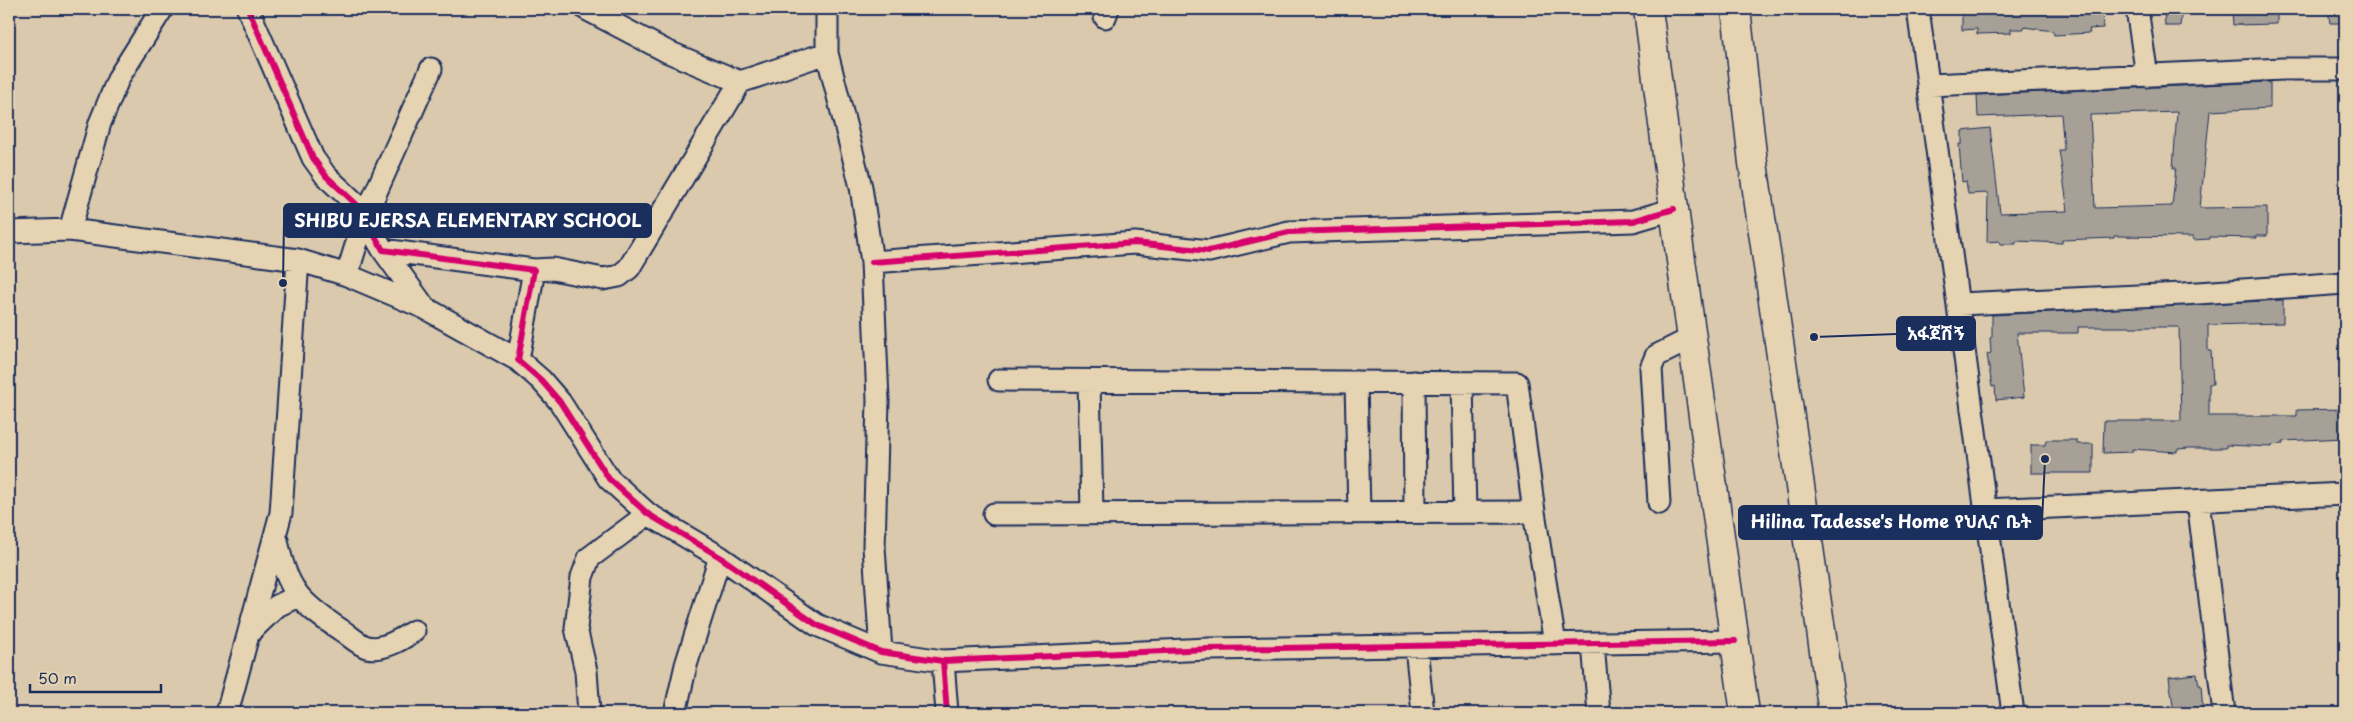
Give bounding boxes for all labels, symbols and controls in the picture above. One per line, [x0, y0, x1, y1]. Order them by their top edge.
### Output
callout: SHIBU EJERSA ELEMENTARY SCHOOL [284, 204, 651, 237]
text: SHIBU EJERSA ELEMENTARY SCHOOL [294, 206, 642, 233]
callout: አፋጀሽኝ [1897, 317, 1975, 350]
text: አፋጀሽኝ [1907, 319, 1965, 346]
callout: Hilina Tadesse's Home የህሊና ቤት [1739, 506, 2042, 539]
text: Hilina Tadesse's Home የህሊና ቤት [1751, 507, 2031, 534]
scale bar [30, 662, 161, 694]
text: 50 m [38, 666, 77, 689]

